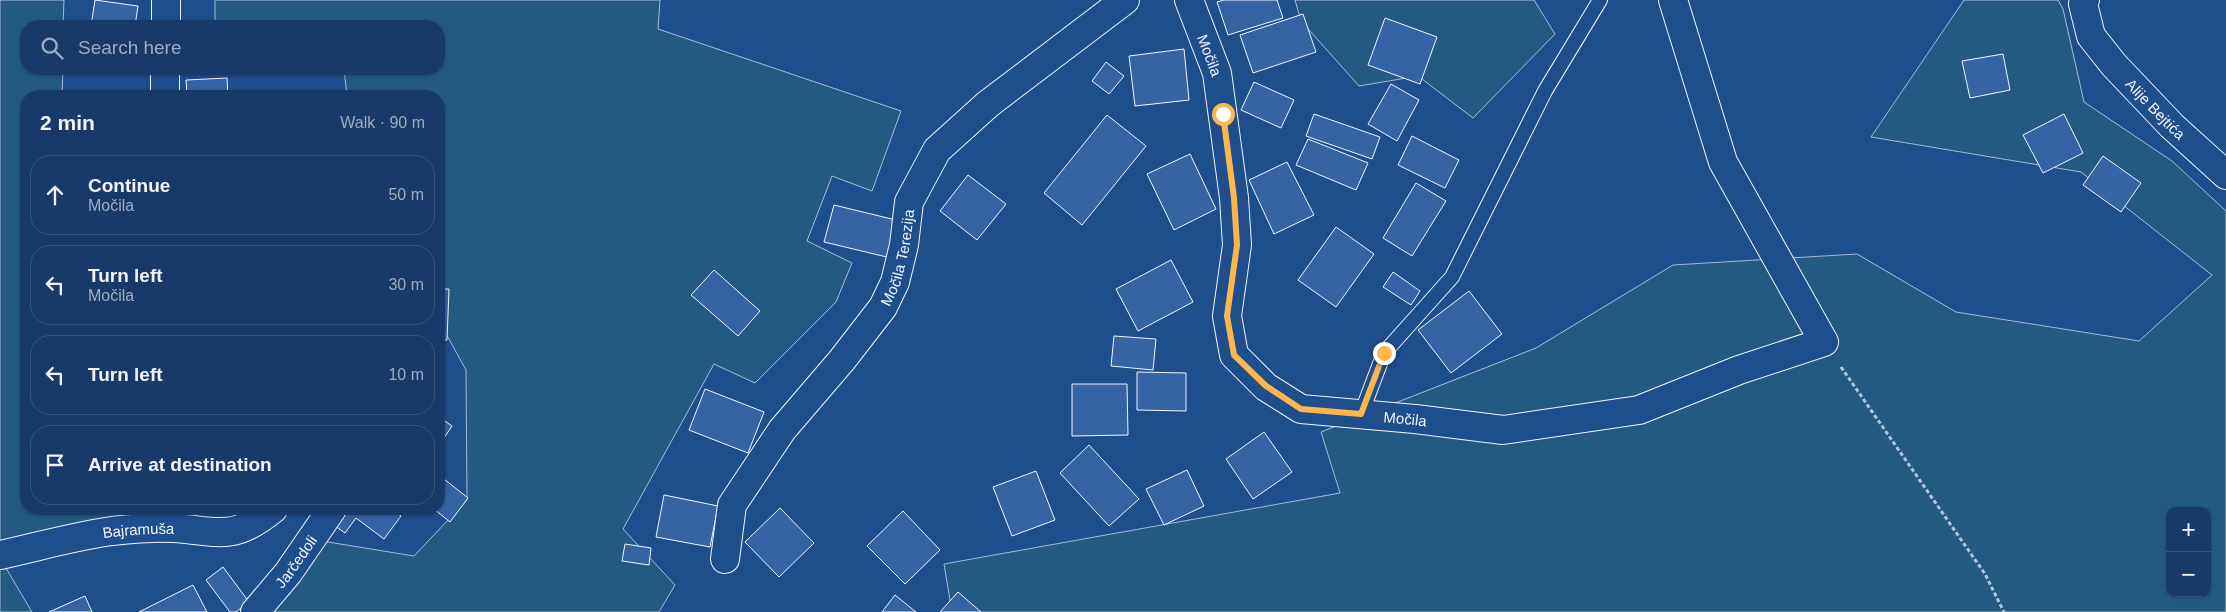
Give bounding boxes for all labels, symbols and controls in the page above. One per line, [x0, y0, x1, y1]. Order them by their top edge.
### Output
search box [20, 20, 445, 75]
street label: Močila [1194, 32, 1226, 79]
icon: search [38, 34, 66, 62]
text: Search here [78, 37, 182, 58]
street label: Alije Bejtića [2123, 75, 2189, 143]
route start [1212, 103, 1235, 126]
text: 2 min [40, 111, 95, 134]
text: Walk · 90 m [340, 114, 425, 131]
text: Continue [88, 175, 170, 196]
icon: ahead [41, 181, 69, 209]
text: 50 m [388, 186, 424, 203]
text: Močila [88, 197, 134, 214]
street label: Močila Terezija [877, 208, 917, 308]
text: Turn left [88, 265, 163, 286]
icon: left [41, 271, 69, 299]
text: 30 m [388, 276, 424, 293]
text: Močila [88, 287, 134, 304]
route end [1373, 342, 1396, 365]
icon: left [41, 361, 69, 389]
text: Turn left [88, 364, 163, 385]
text: 10 m [388, 366, 424, 383]
street label: Močila [1383, 408, 1429, 429]
icon: arrive [41, 451, 69, 479]
text: Arrive at destination [88, 454, 272, 475]
map controls [2166, 507, 2211, 597]
button: + [2166, 507, 2211, 552]
street label: Bajramuša [101, 519, 175, 541]
street label: Jarčedoli [271, 532, 320, 591]
button: − [2166, 552, 2211, 597]

